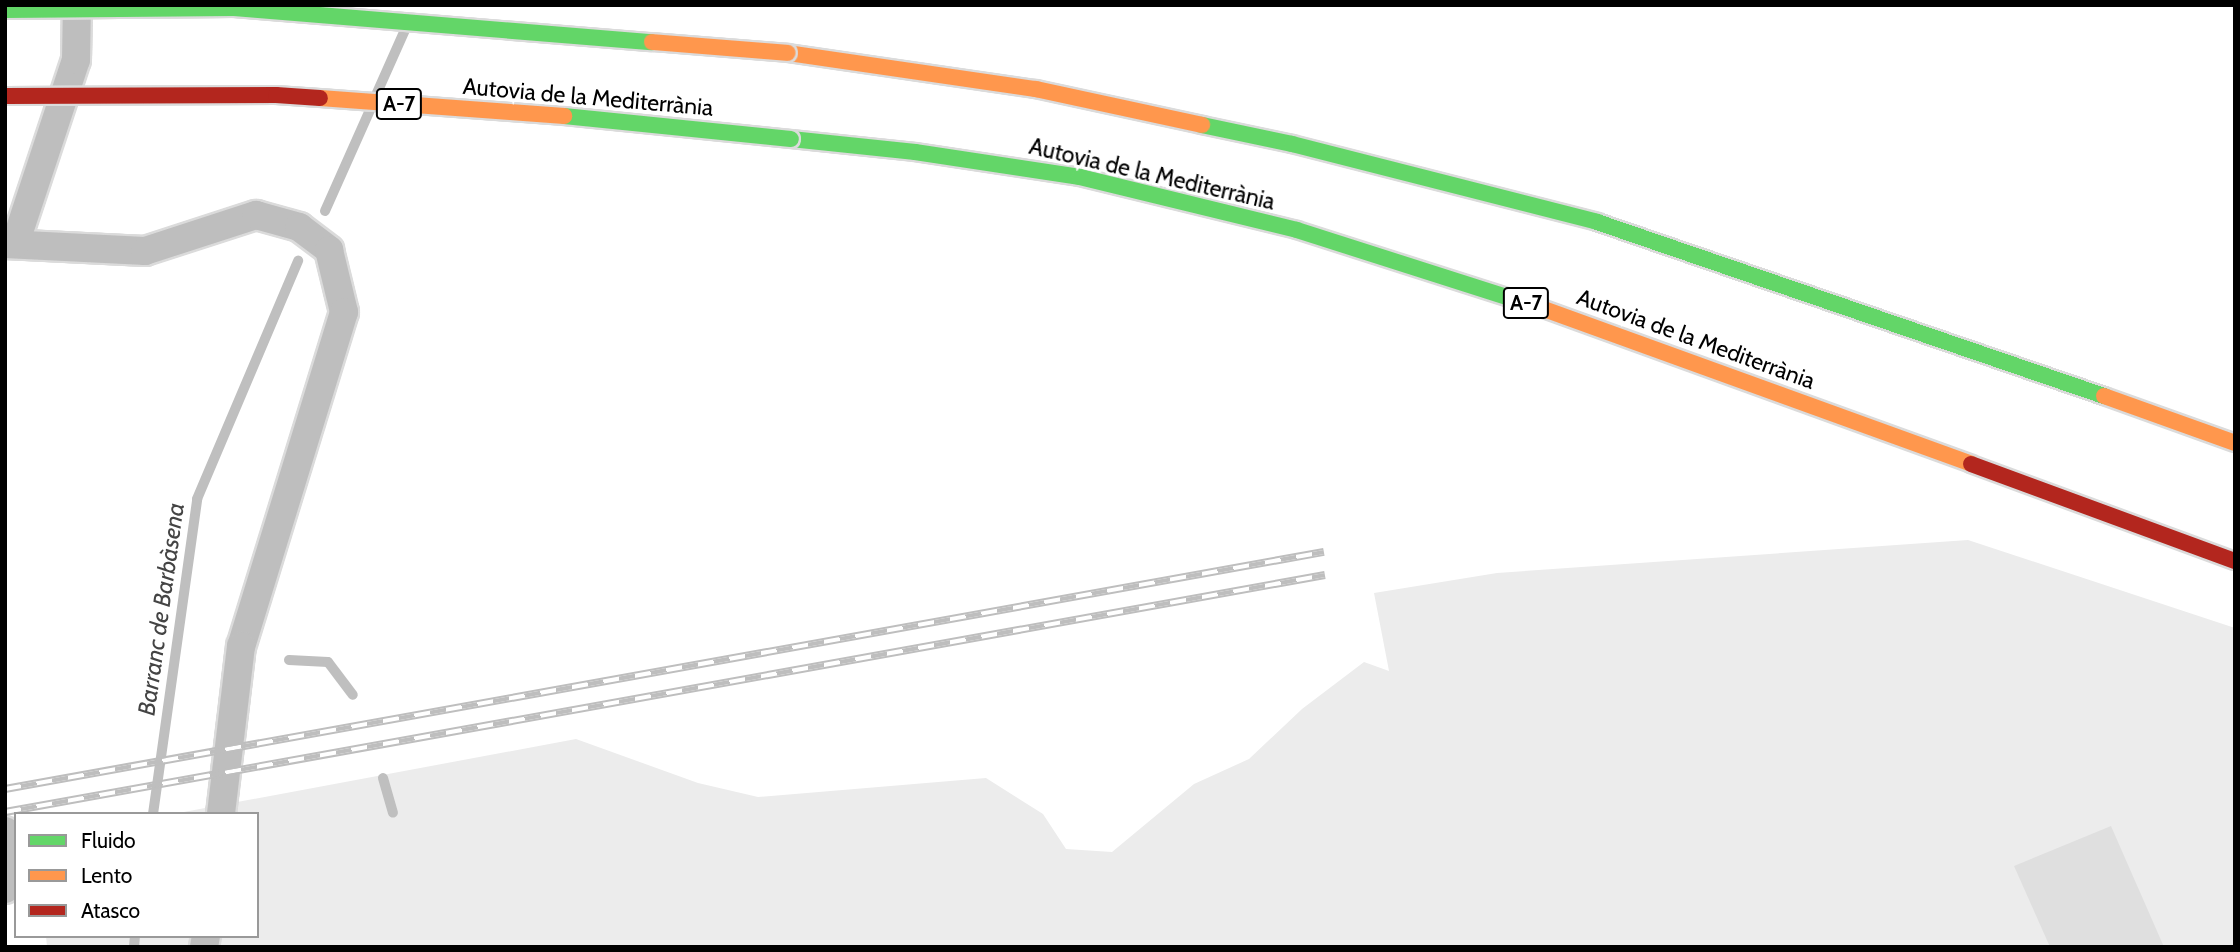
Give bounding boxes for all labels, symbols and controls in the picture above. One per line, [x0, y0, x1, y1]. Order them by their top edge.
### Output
street label: Autovia de la Mediterrània [462, 72, 714, 122]
road number: A-7 [374, 86, 424, 122]
street label: Autovia de la Mediterrània [1026, 132, 1278, 216]
street label: Autovia de la Mediterrània [1573, 283, 1819, 395]
road number: A-7 [1502, 286, 1550, 320]
water label: Barranc de Barbàsena [132, 501, 190, 717]
legend [14, 812, 259, 938]
text: Fluido [81, 828, 136, 853]
text: Lento [81, 863, 132, 888]
text: Atasco [81, 898, 140, 923]

